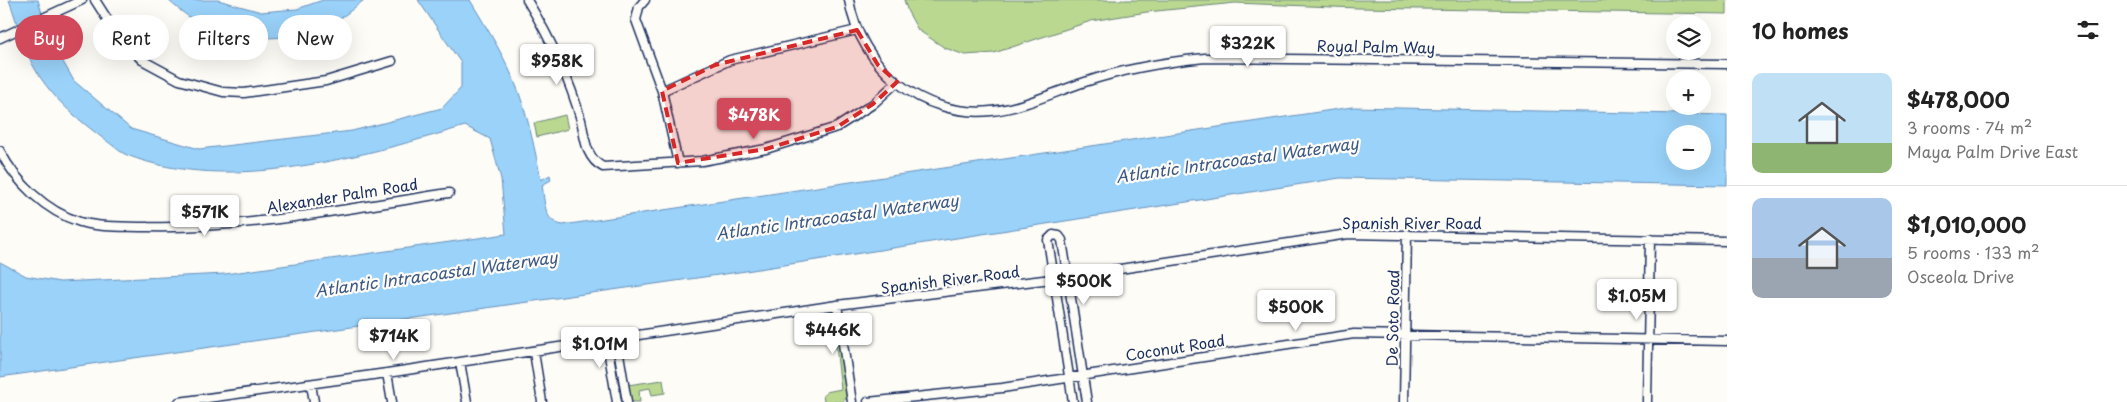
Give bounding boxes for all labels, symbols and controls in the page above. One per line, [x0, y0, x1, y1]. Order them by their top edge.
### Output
text: 10 homes [1752, 14, 1849, 46]
chip: Buy [15, 15, 83, 60]
chip: Rent [93, 15, 169, 60]
chip: Filters [179, 15, 268, 60]
chip: New [278, 15, 352, 60]
map controls [1666, 15, 1711, 170]
button: layers [1666, 15, 1711, 60]
icon: filters [2074, 16, 2102, 44]
pin: $322K [1213, 26, 1283, 68]
text: $322K [1221, 30, 1275, 54]
street label: Royal Palm Way [1317, 33, 1435, 59]
pin: $958K [522, 44, 592, 86]
text: $958K [531, 48, 583, 72]
button: + [1666, 70, 1711, 115]
text: $478,000 [1907, 83, 2010, 115]
icon: home [1792, 93, 1852, 153]
pin: $478K [719, 98, 789, 140]
text: $478K [728, 102, 780, 126]
text: 3 rooms · 74 m² [1907, 115, 2032, 139]
button: − [1666, 125, 1711, 170]
water label: Atlantic Intracoastal Waterway [1114, 130, 1361, 188]
text: Maya Palm Drive East [1907, 139, 2078, 163]
street label: Alexander Palm Road [265, 172, 419, 218]
water label: Atlantic Intracoastal Waterway [714, 187, 961, 245]
pin: $571K [170, 194, 240, 237]
text: $571K [181, 199, 229, 223]
text: $1,010,000 [1907, 208, 2026, 240]
street label: Spanish River Road [1342, 211, 1482, 234]
icon: home [1792, 218, 1852, 278]
text: 5 rooms · 133 m² [1907, 240, 2040, 264]
water label: Atlantic Intracoastal Waterway [313, 244, 560, 302]
street label: Spanish River Road [879, 259, 1021, 299]
pin: $500K [1049, 264, 1119, 306]
text: Osceola Drive [1907, 264, 2014, 288]
text: $500K [1056, 268, 1112, 292]
street label: De Soto Road [1380, 269, 1404, 367]
pin: $1.05M [1596, 278, 1678, 321]
text: $1.05M [1608, 283, 1666, 307]
pin: $500K [1261, 290, 1331, 332]
text: $500K [1268, 294, 1324, 318]
pin: $446K [798, 312, 868, 355]
text: $446K [805, 317, 861, 341]
pin: $714K [359, 318, 429, 361]
text: $714K [369, 323, 419, 347]
pin: $1.01M [559, 326, 641, 369]
street label: Coconut Road [1124, 328, 1226, 366]
text: $1.01M [572, 331, 628, 355]

